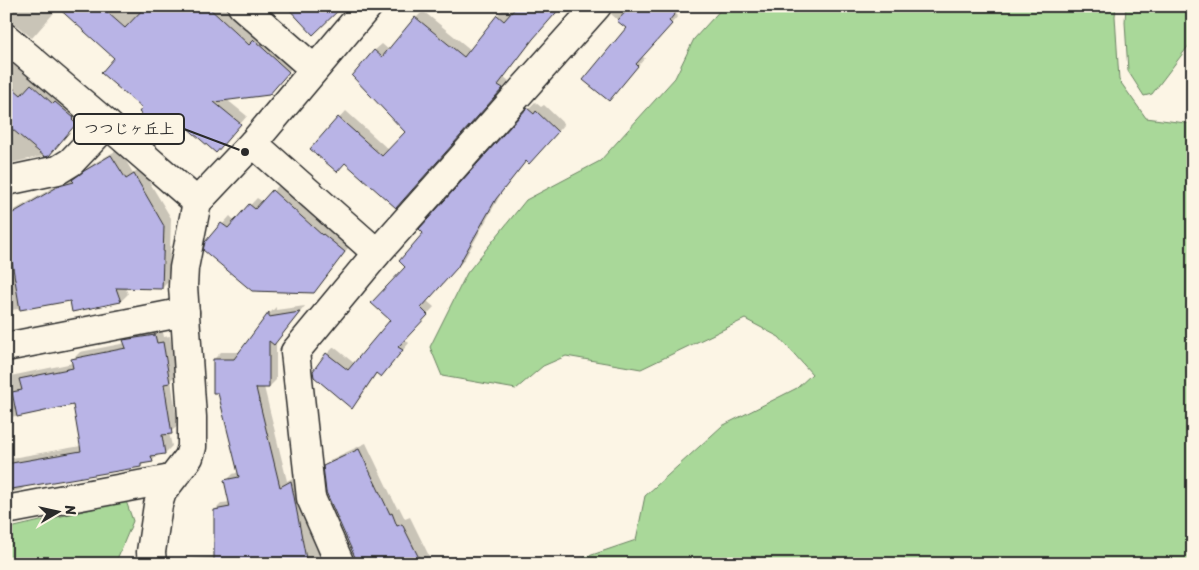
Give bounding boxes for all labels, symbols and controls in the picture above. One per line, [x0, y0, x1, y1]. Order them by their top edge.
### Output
callout: つつじヶ丘上 [74, 114, 184, 144]
text: つつじヶ丘上 [84, 116, 174, 142]
north arrow [32, 488, 82, 538]
text: N [57, 502, 83, 517]

